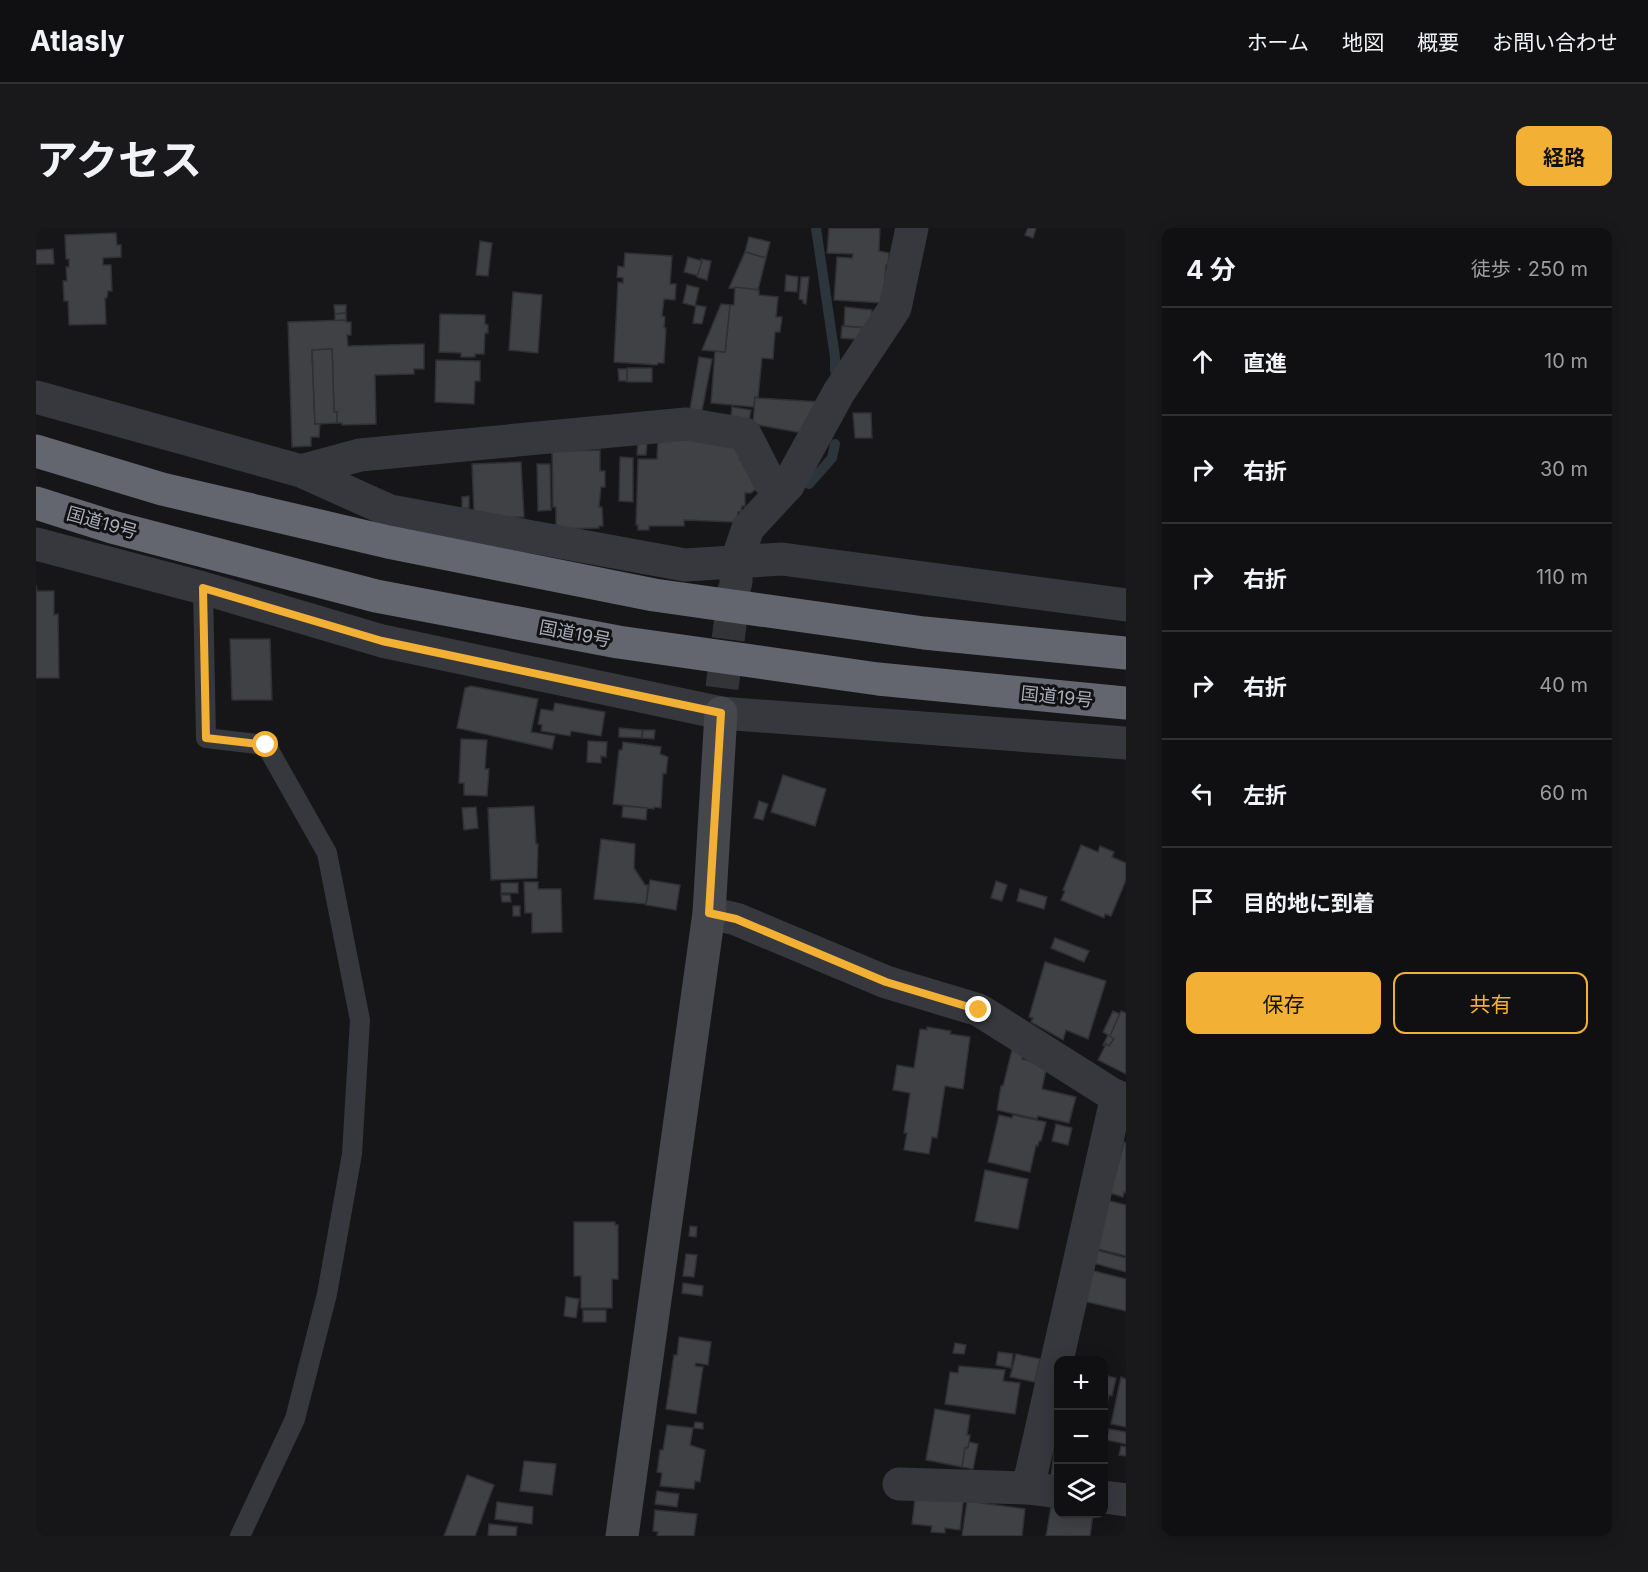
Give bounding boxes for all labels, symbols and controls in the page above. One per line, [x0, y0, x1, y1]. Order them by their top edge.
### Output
text: Atlasly [30, 24, 125, 58]
text: ホーム [1247, 30, 1309, 55]
text: 地図 [1342, 30, 1384, 55]
text: 概要 [1417, 30, 1459, 55]
text: お問い合わせ [1492, 30, 1618, 55]
button: 経路 [1516, 126, 1612, 186]
text: アクセス [36, 134, 202, 185]
text: 4 分 [1186, 254, 1236, 285]
text: 徒歩 · 250 m [1471, 257, 1588, 281]
icon: ahead [1186, 345, 1219, 378]
text: 10 m [1544, 349, 1588, 373]
text: 直進 [1243, 350, 1287, 376]
icon: right [1186, 453, 1219, 486]
text: 30 m [1540, 457, 1588, 481]
text: 右折 [1243, 458, 1287, 484]
street label: 国道19号 [64, 502, 140, 543]
icon: right [1186, 561, 1219, 594]
text: 110 m [1536, 565, 1588, 589]
text: 右折 [1243, 566, 1287, 592]
street label: 国道19号 [538, 616, 613, 651]
icon: right [1186, 669, 1219, 702]
text: 40 m [1539, 673, 1588, 697]
text: 右折 [1243, 674, 1287, 700]
street label: 国道19号 [1020, 682, 1094, 711]
route start [252, 731, 278, 757]
icon: left [1186, 777, 1219, 810]
text: 60 m [1540, 781, 1588, 805]
text: 左折 [1243, 782, 1287, 808]
icon: arrive [1186, 885, 1219, 918]
text: 目的地に到着 [1243, 890, 1375, 916]
button: 保存 [1186, 972, 1381, 1034]
button: 共有 [1393, 972, 1588, 1034]
route end [965, 996, 991, 1022]
map controls [1054, 1356, 1108, 1518]
button: + [1054, 1356, 1108, 1410]
button: − [1054, 1410, 1108, 1464]
button: layers [1054, 1464, 1108, 1518]

